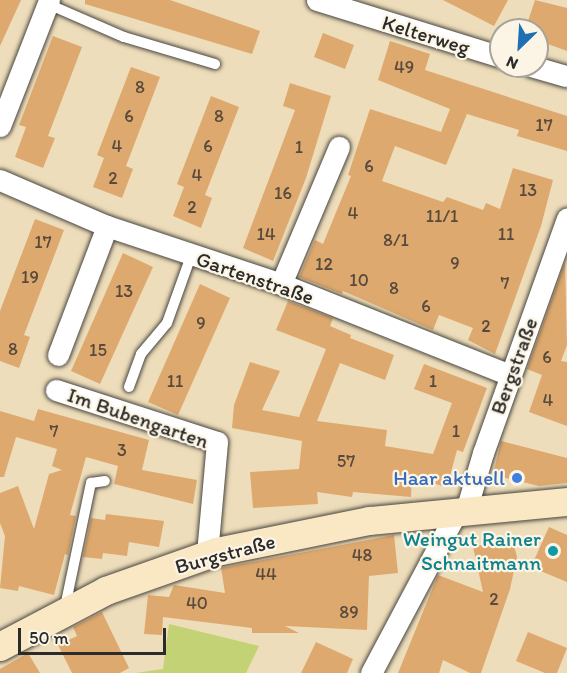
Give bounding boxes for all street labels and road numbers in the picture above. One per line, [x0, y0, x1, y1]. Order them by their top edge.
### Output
street label: Kelterweg [379, 10, 473, 60]
street label: Gartenstraße [193, 246, 317, 310]
street label: Bergstraße [485, 314, 543, 418]
street label: Im Bubengarten [64, 382, 212, 454]
street label: Burgstraße [172, 529, 278, 579]

